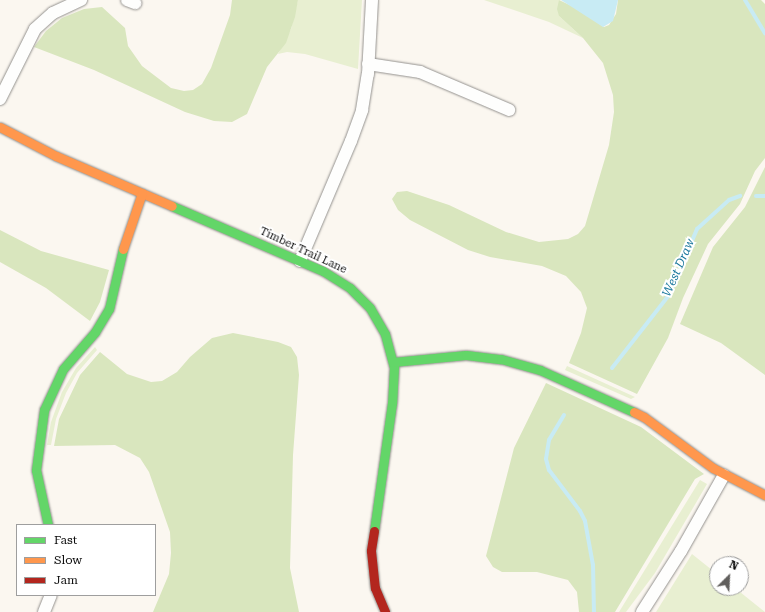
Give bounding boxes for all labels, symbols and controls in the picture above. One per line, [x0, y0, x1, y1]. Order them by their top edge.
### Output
street label: Timber Trail Lane [257, 225, 349, 277]
water label: West Draw [660, 237, 698, 299]
legend [16, 524, 156, 596]
text: Fast [54, 533, 77, 547]
text: Slow [54, 553, 82, 567]
north arrow [709, 556, 749, 596]
text: N [727, 558, 740, 573]
text: Jam [54, 573, 78, 587]

